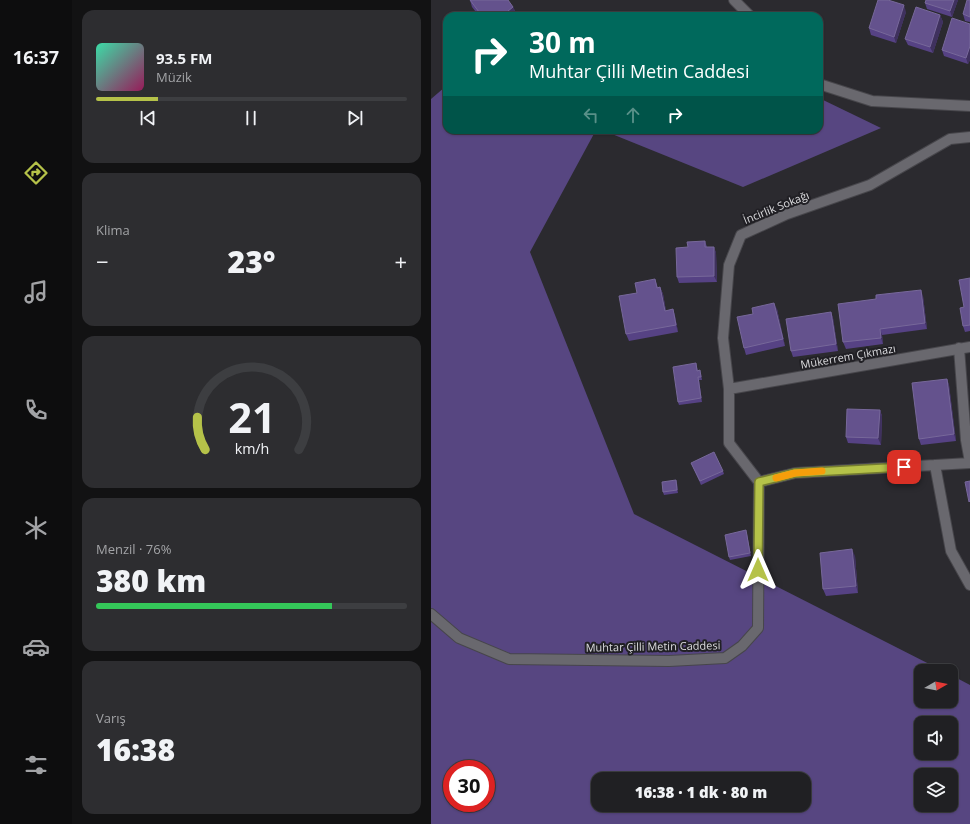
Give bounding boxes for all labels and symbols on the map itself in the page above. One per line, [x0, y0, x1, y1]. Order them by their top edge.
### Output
street label: İncirlik Sokağı [741, 187, 811, 227]
street label: Mükerrem Çıkmazı [799, 340, 897, 372]
pin [887, 450, 921, 484]
position arrow [737, 549, 779, 591]
street label: Muhtar Çilli Metin Caddesi [586, 637, 720, 655]
north arrow [914, 664, 958, 708]
speed limit sign: 30 [443, 760, 495, 812]

